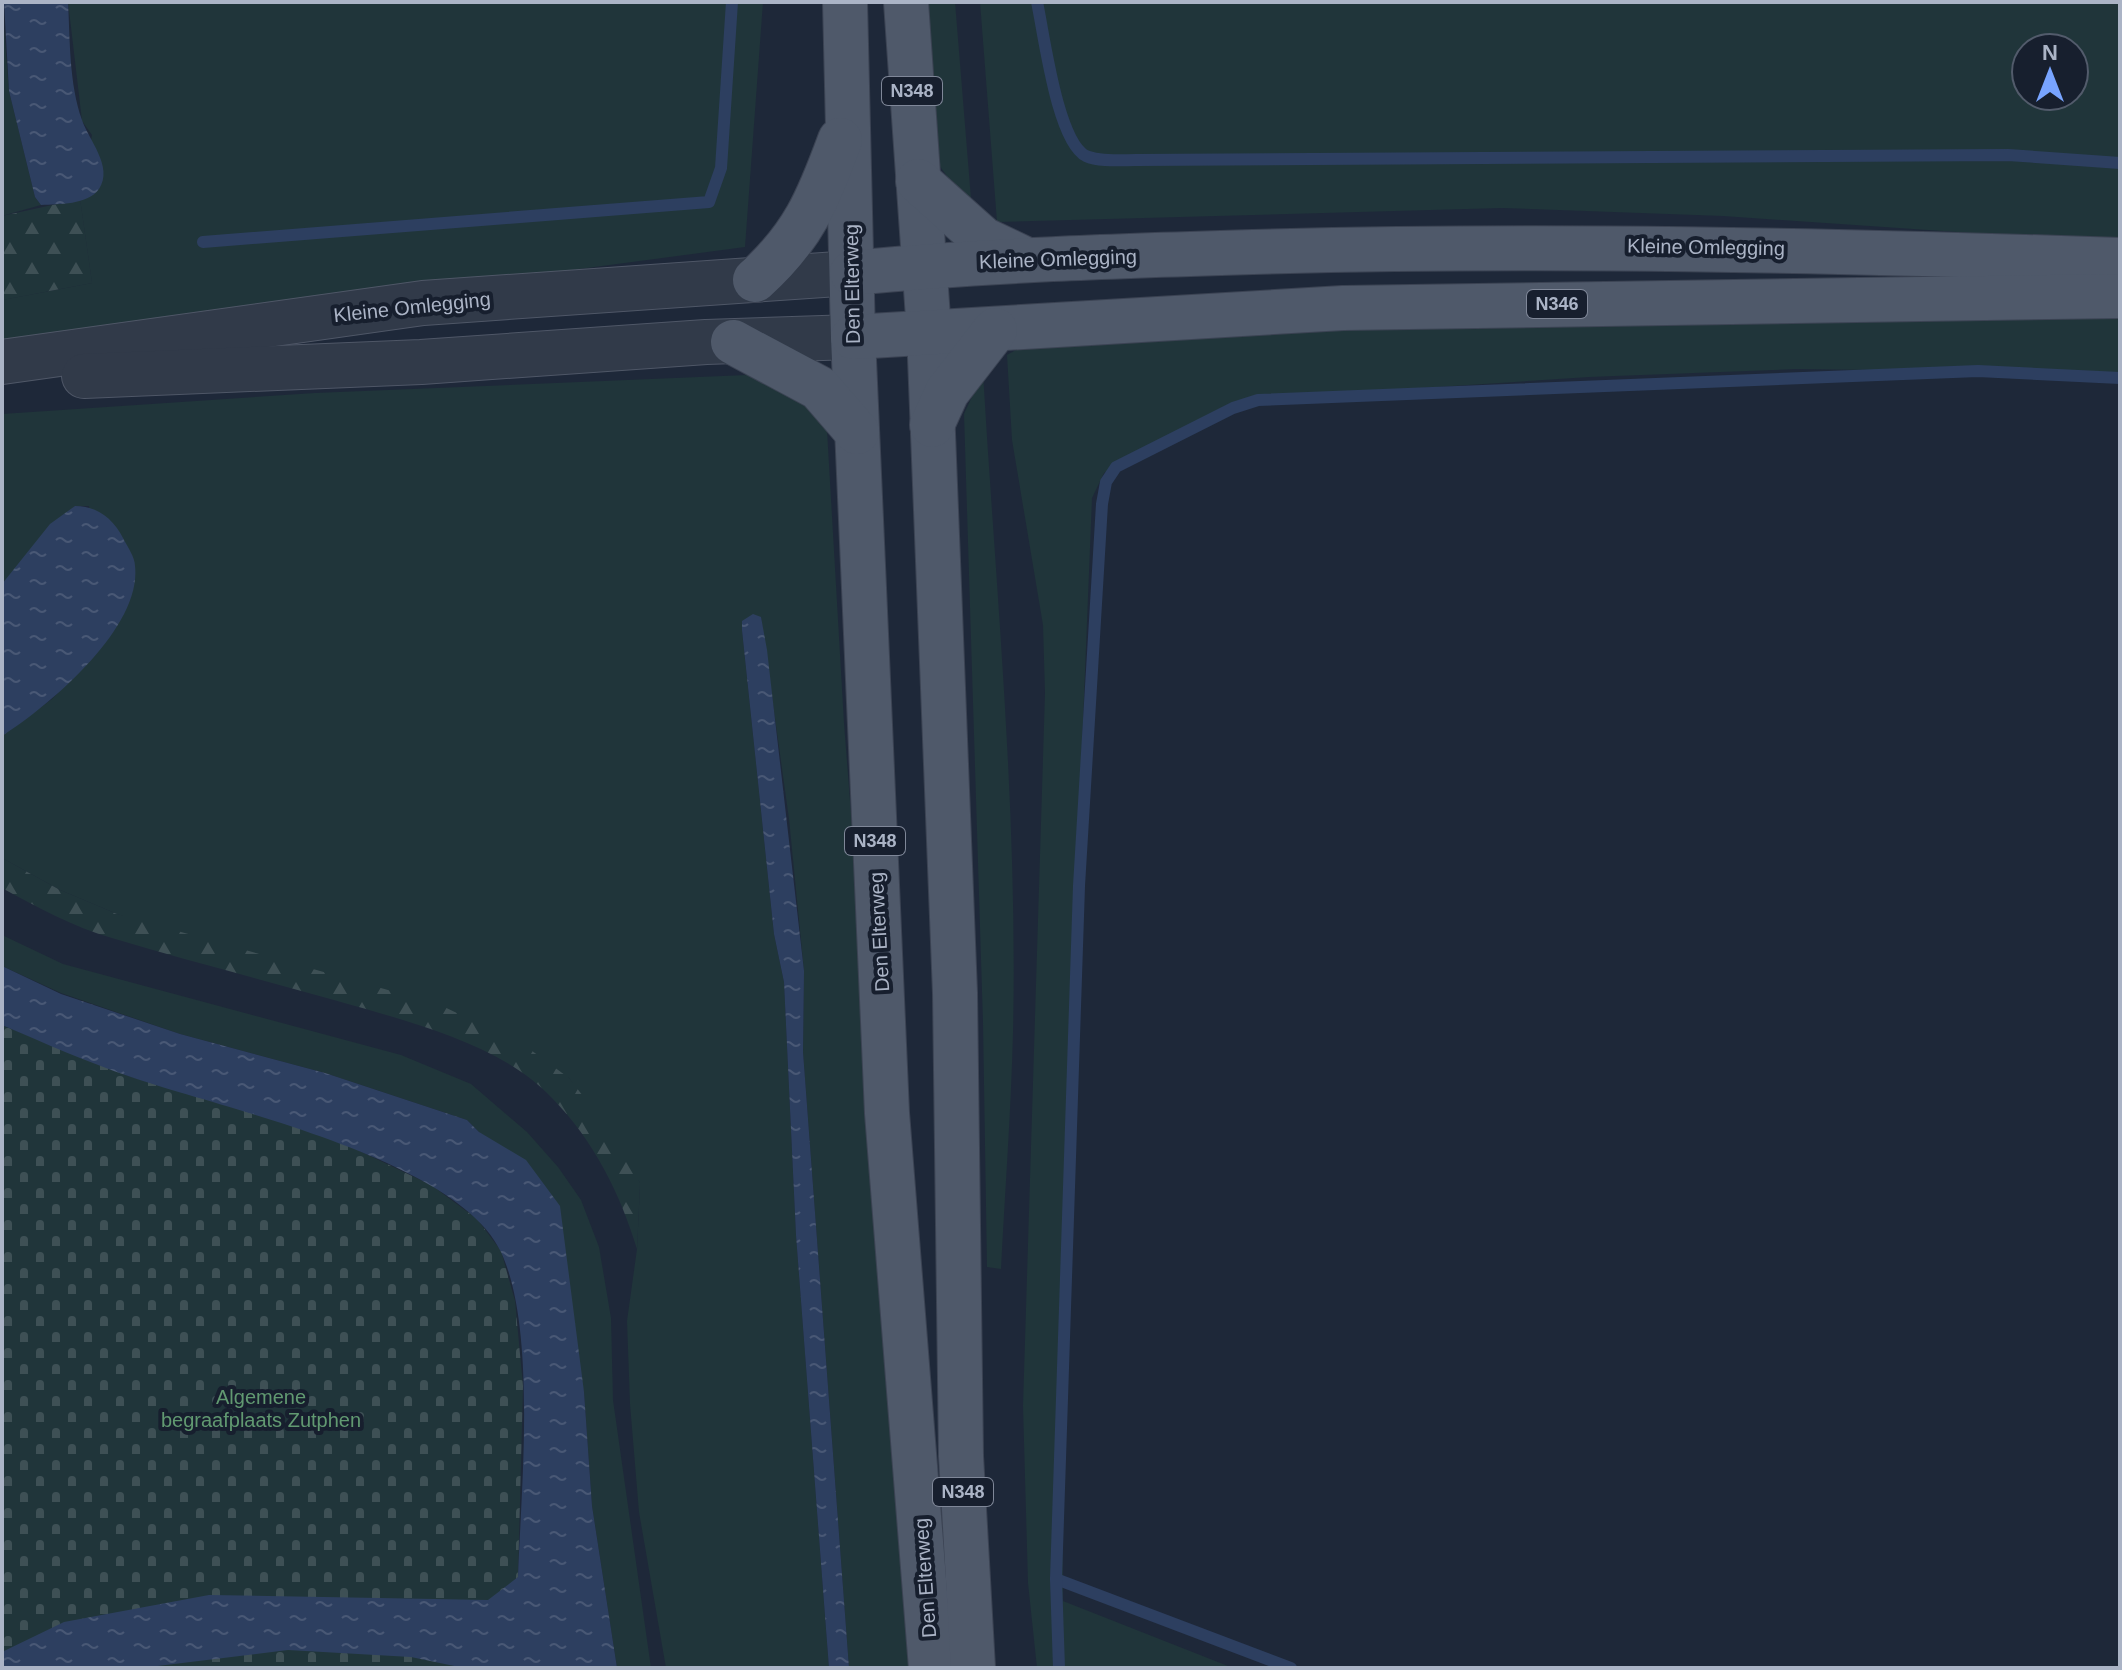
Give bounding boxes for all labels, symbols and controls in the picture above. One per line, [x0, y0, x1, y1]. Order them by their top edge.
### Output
north arrow [2010, 32, 2090, 112]
text: N [2042, 40, 2058, 65]
road number: N348 [882, 77, 942, 105]
street label: Den Elterweg [840, 224, 864, 344]
street label: Kleine Omlegging [1627, 235, 1785, 259]
street label: Kleine Omlegging [979, 245, 1137, 273]
street label: Kleine Omlegging [332, 288, 492, 326]
road number: N346 [1527, 290, 1587, 318]
road number: N348 [845, 827, 905, 855]
street label: Den Elterweg [865, 871, 893, 993]
park label: Algemene begraafplaats Zutphen [161, 1386, 361, 1431]
road number: N348 [933, 1478, 993, 1506]
street label: Den Elterweg [910, 1517, 940, 1639]

